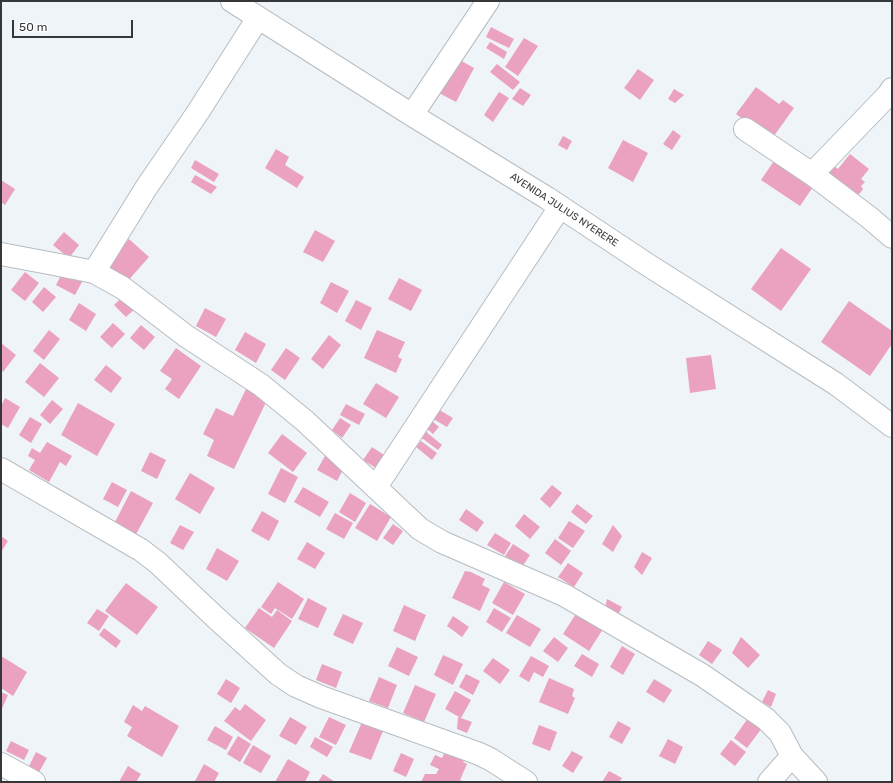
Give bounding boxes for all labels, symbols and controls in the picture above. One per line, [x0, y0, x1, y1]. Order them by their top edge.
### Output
scale bar [14, 12, 135, 38]
text: 50 m [19, 20, 47, 34]
street label: AVENIDA JULIUS NYERERE [508, 171, 620, 249]

